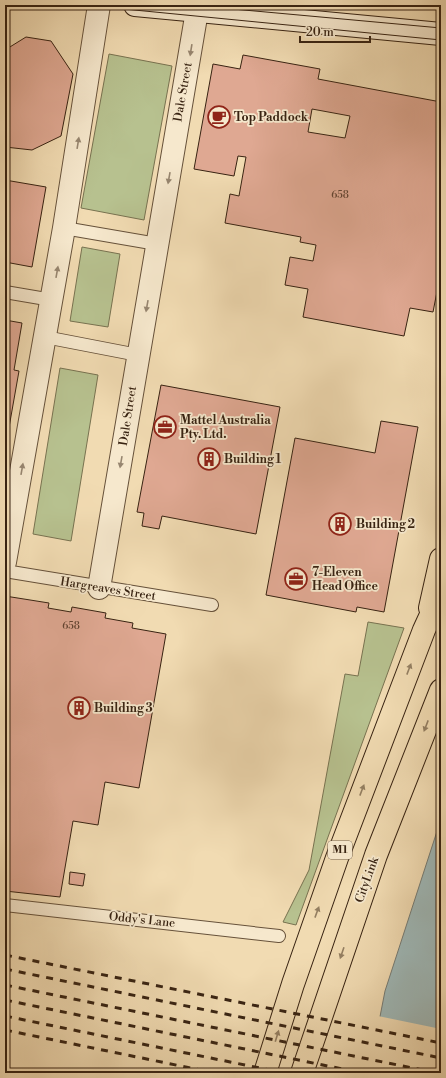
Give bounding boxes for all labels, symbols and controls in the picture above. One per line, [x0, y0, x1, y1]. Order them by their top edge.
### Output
scale bar [300, 18, 370, 44]
text: 20 m [306, 25, 334, 40]
one-way arrow [188, 43, 194, 56]
street label: Dale Street [170, 60, 196, 123]
cafe icon: Top Paddock [206, 104, 232, 130]
place label: Top Paddock [234, 110, 309, 125]
one-way arrow [75, 137, 81, 150]
one-way arrow [165, 172, 171, 184]
house number: 658 [331, 189, 349, 201]
one-way arrow [54, 266, 60, 278]
one-way arrow [144, 300, 150, 312]
street label: Dale Street [116, 384, 140, 447]
place label: Mattel Australia Pty. Ltd. [180, 413, 271, 442]
office icon: Mattel Australia Pty. Ltd. [152, 414, 178, 440]
building icon: Building 1 [196, 446, 222, 472]
place label: Building 1 [224, 452, 282, 467]
one-way arrow [117, 456, 123, 468]
one-way arrow [19, 463, 25, 475]
building icon: Building 2 [327, 511, 353, 537]
place label: Building 2 [356, 517, 415, 532]
place label: 7-Eleven Head Office [312, 565, 379, 594]
office icon: 7-Eleven Head Office [283, 566, 309, 592]
street label: Hargreaves Street [59, 574, 158, 604]
house number: 658 [62, 620, 80, 632]
one-way arrow [407, 663, 413, 675]
building icon: Building 3 [66, 695, 92, 721]
place label: Building 3 [94, 701, 153, 716]
one-way arrow [423, 721, 429, 733]
one-way arrow [360, 784, 366, 796]
road number: M1 [328, 841, 352, 859]
street label: CityLink [352, 854, 382, 905]
one-way arrow [315, 906, 321, 918]
street label: Oddy's Lane [108, 909, 176, 931]
one-way arrow [338, 947, 344, 959]
one-way arrow [274, 1030, 280, 1042]

